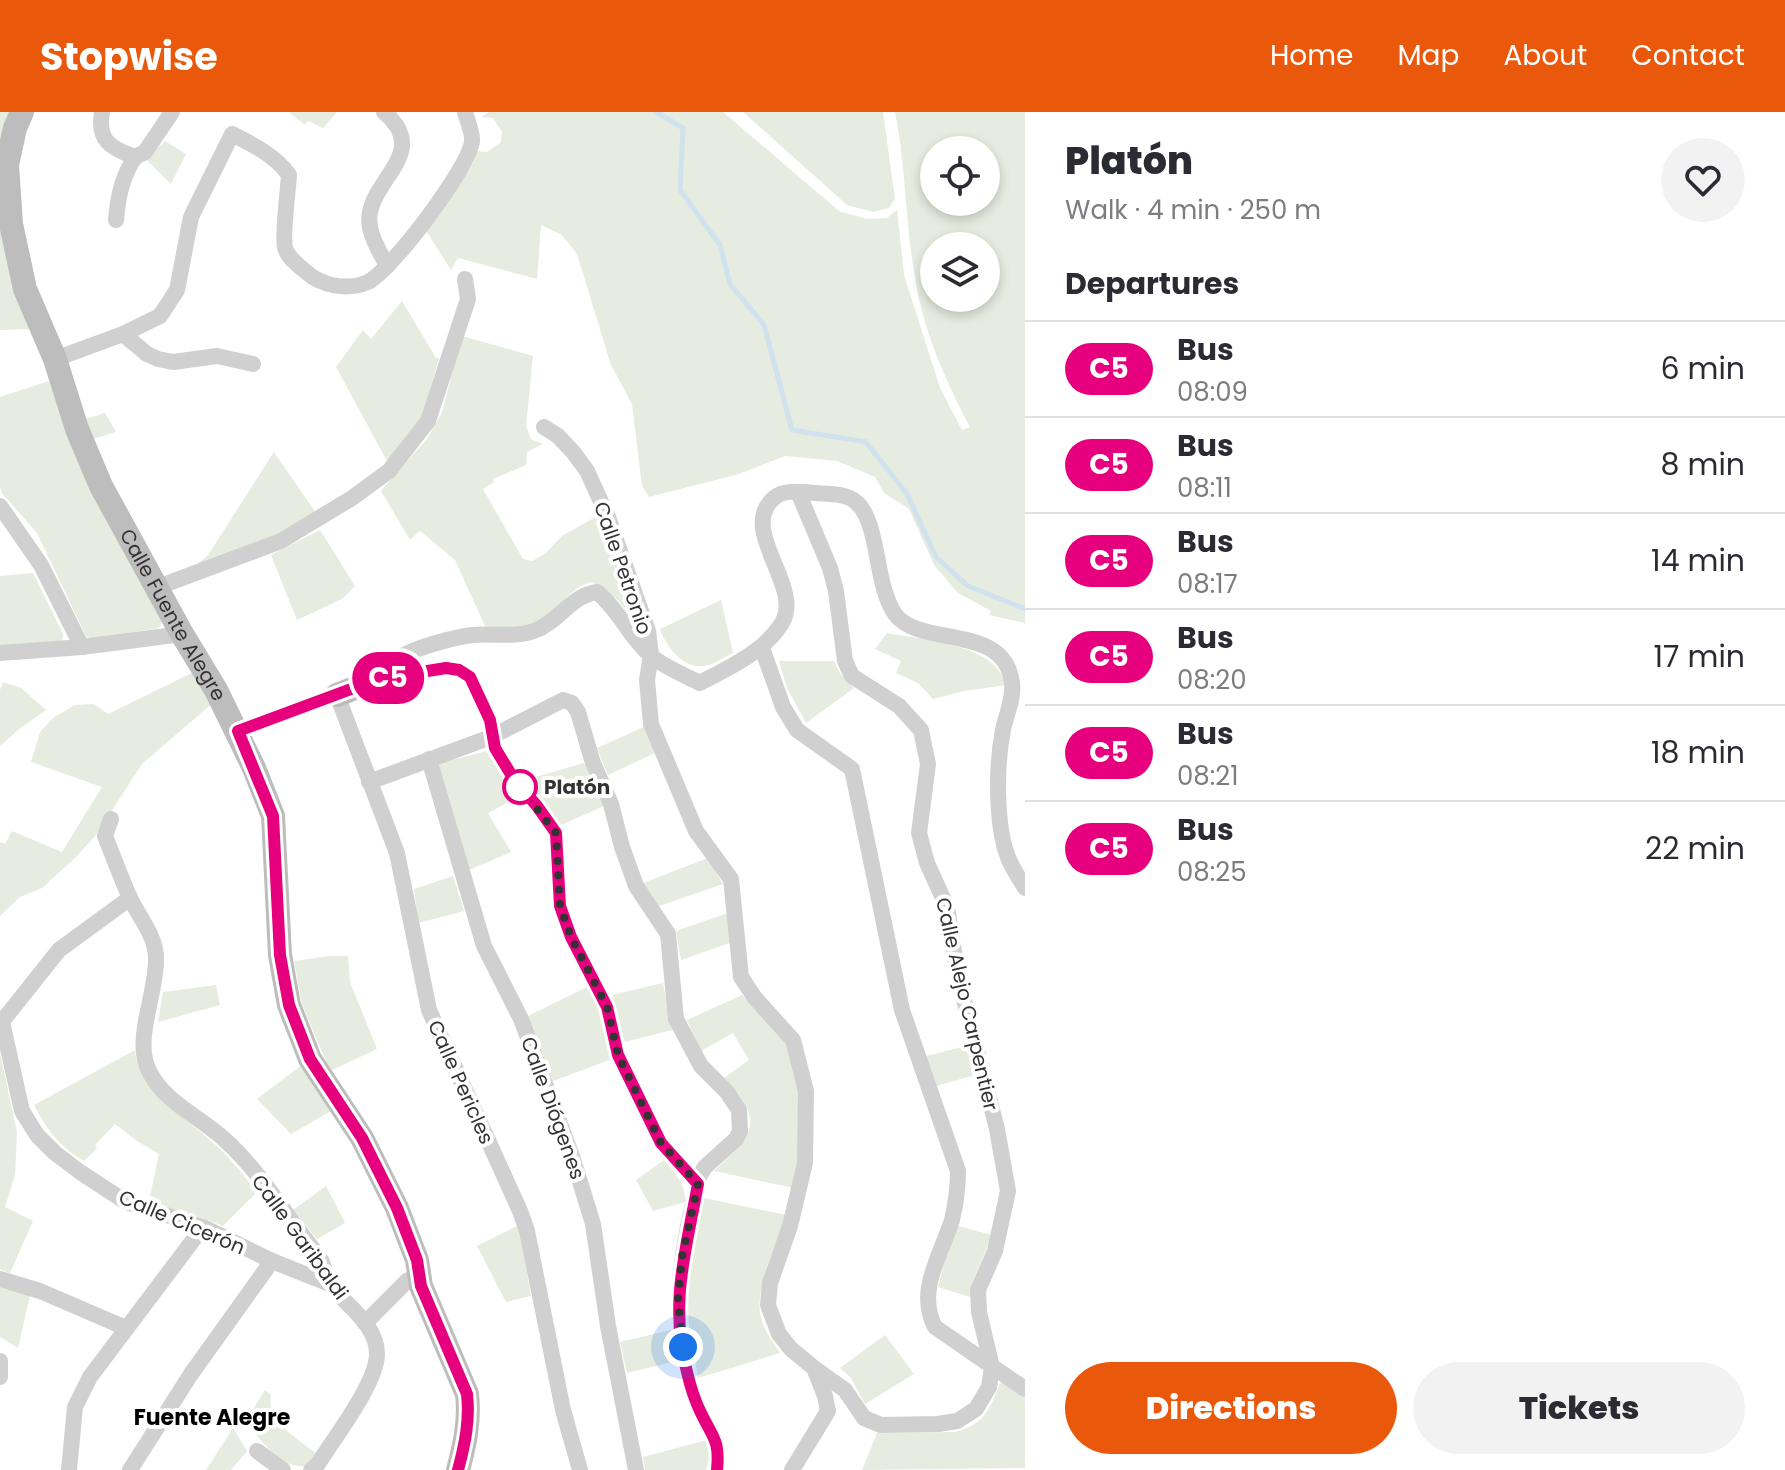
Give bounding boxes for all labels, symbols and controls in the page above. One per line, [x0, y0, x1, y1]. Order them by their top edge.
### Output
text: Stopwise [40, 30, 218, 83]
text: Home [1270, 36, 1353, 75]
text: Map [1397, 36, 1459, 75]
text: About [1503, 36, 1587, 75]
text: Contact [1631, 36, 1745, 75]
text: Platón [1065, 134, 1193, 187]
map controls [920, 136, 1000, 312]
button: locate [920, 136, 1000, 216]
button: heart [1661, 138, 1745, 222]
text: Walk · 4 min · 250 m [1065, 192, 1321, 228]
button: layers [920, 232, 1000, 312]
text: Departures [1065, 262, 1239, 305]
text: Bus [1177, 328, 1234, 371]
text: 6 min [1660, 347, 1745, 390]
text: C5 [1089, 349, 1129, 388]
text: 08:09 [1177, 374, 1248, 410]
text: Bus [1177, 424, 1234, 467]
text: 8 min [1661, 443, 1745, 486]
text: C5 [1089, 445, 1129, 484]
text: 08:11 [1177, 470, 1232, 506]
street label: Calle Petronio [587, 498, 659, 638]
text: Bus [1177, 520, 1234, 563]
street label: Calle Fuente Alegre [113, 524, 233, 706]
text: 14 min [1651, 539, 1745, 582]
text: C5 [1089, 541, 1129, 580]
text: 08:17 [1177, 566, 1238, 602]
text: Bus [1177, 616, 1234, 659]
text: 17 min [1654, 635, 1745, 678]
text: C5 [1089, 637, 1129, 676]
line badge: C5 [352, 652, 424, 704]
text: C5 [368, 658, 408, 697]
text: 08:20 [1177, 662, 1247, 698]
text: Bus [1177, 712, 1234, 755]
text: 18 min [1651, 731, 1745, 774]
text: C5 [1089, 733, 1129, 772]
text: 08:21 [1177, 758, 1239, 794]
marker: Platón [503, 770, 537, 804]
place label: Platón [544, 773, 610, 801]
text: Bus [1177, 808, 1234, 851]
text: 22 min [1645, 827, 1745, 870]
text: C5 [1089, 829, 1129, 868]
text: 08:25 [1177, 854, 1247, 890]
street label: Calle Alejo Carpentier [929, 895, 1005, 1113]
street label: Calle Pericles [421, 1016, 501, 1148]
street label: Calle Diógenes [514, 1033, 592, 1183]
street label: Calle Garibaldi [245, 1169, 355, 1305]
street label: Calle Cicerón [115, 1183, 249, 1261]
your location [663, 1327, 703, 1367]
button: Directions [1065, 1362, 1397, 1454]
button: Tickets [1413, 1362, 1745, 1454]
district label: Fuente Alegre [134, 1402, 290, 1433]

